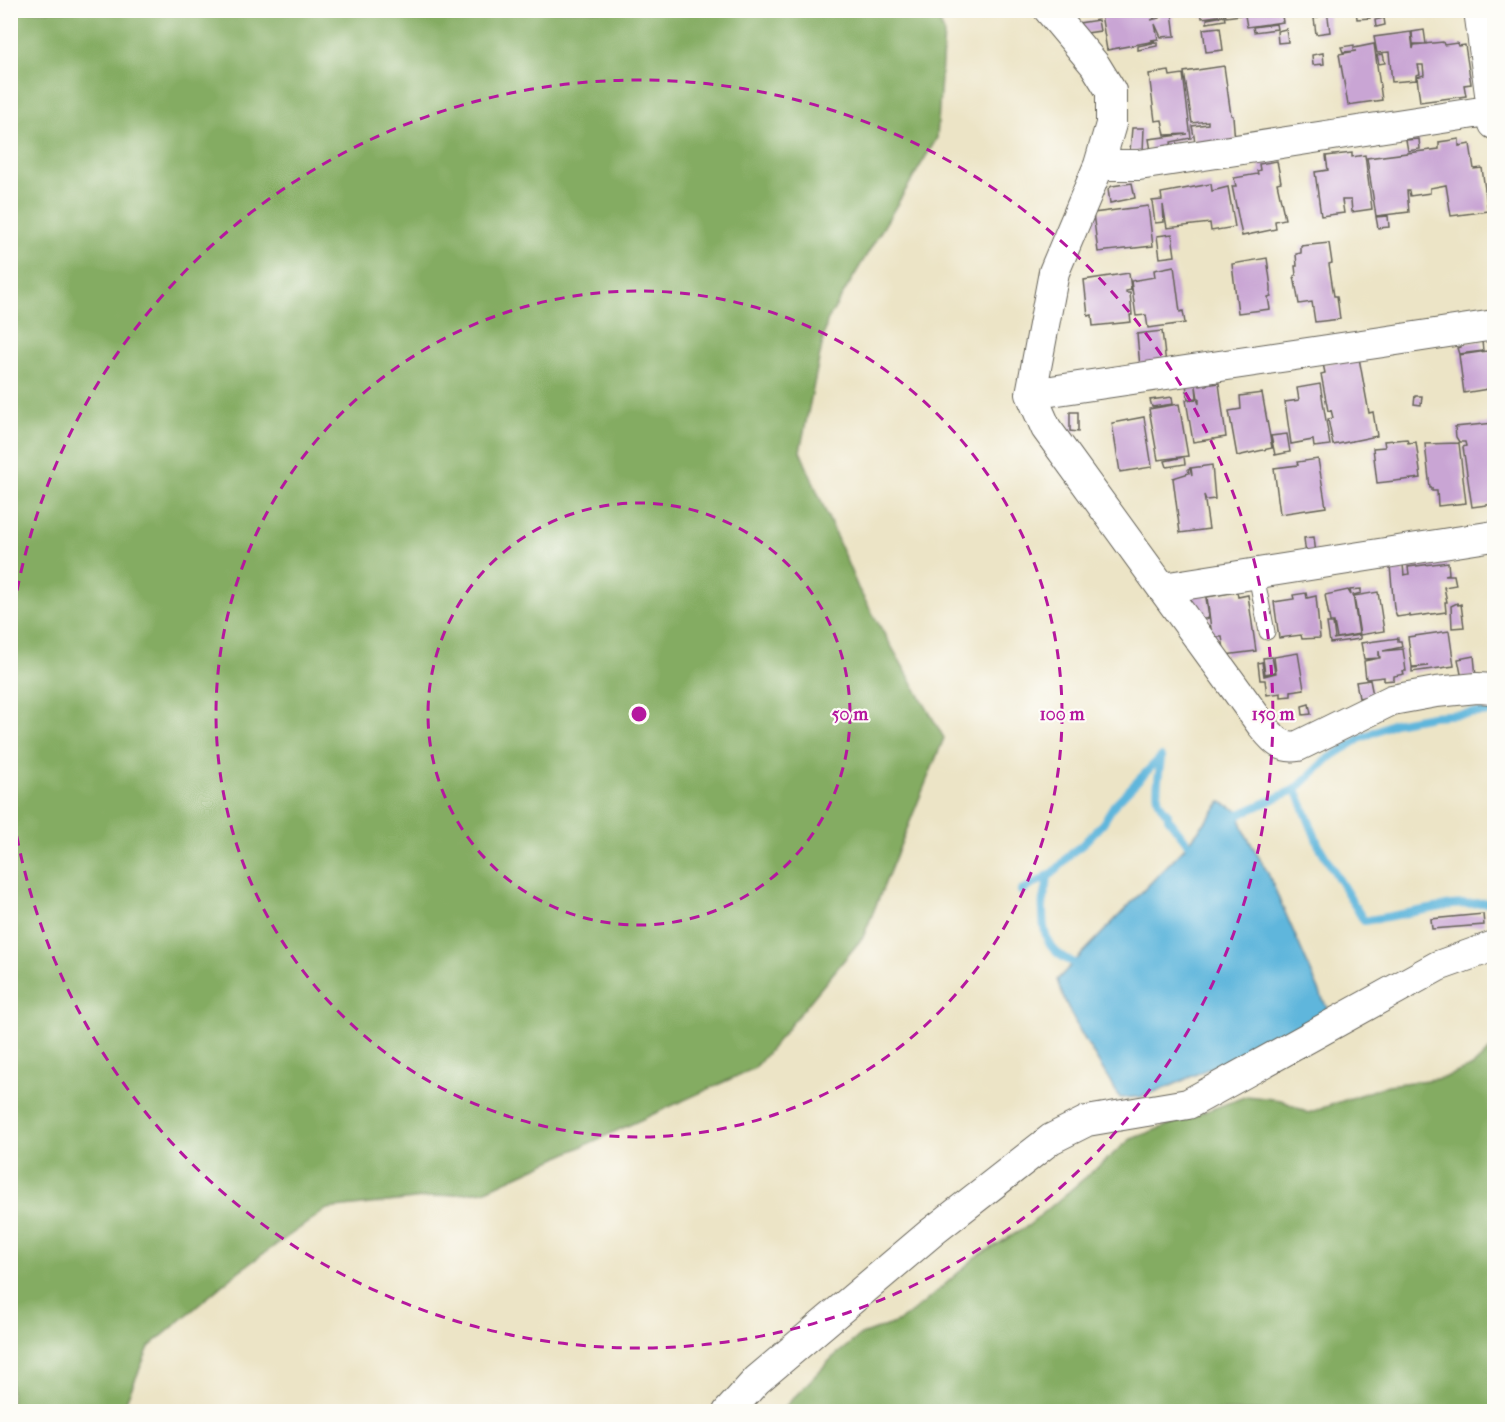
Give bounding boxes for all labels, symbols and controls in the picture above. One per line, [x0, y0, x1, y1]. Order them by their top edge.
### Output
centre of rings [629, 704, 649, 724]
text: 50 m [832, 704, 869, 725]
text: 100 m [1039, 704, 1086, 725]
text: 150 m [1252, 704, 1295, 725]

